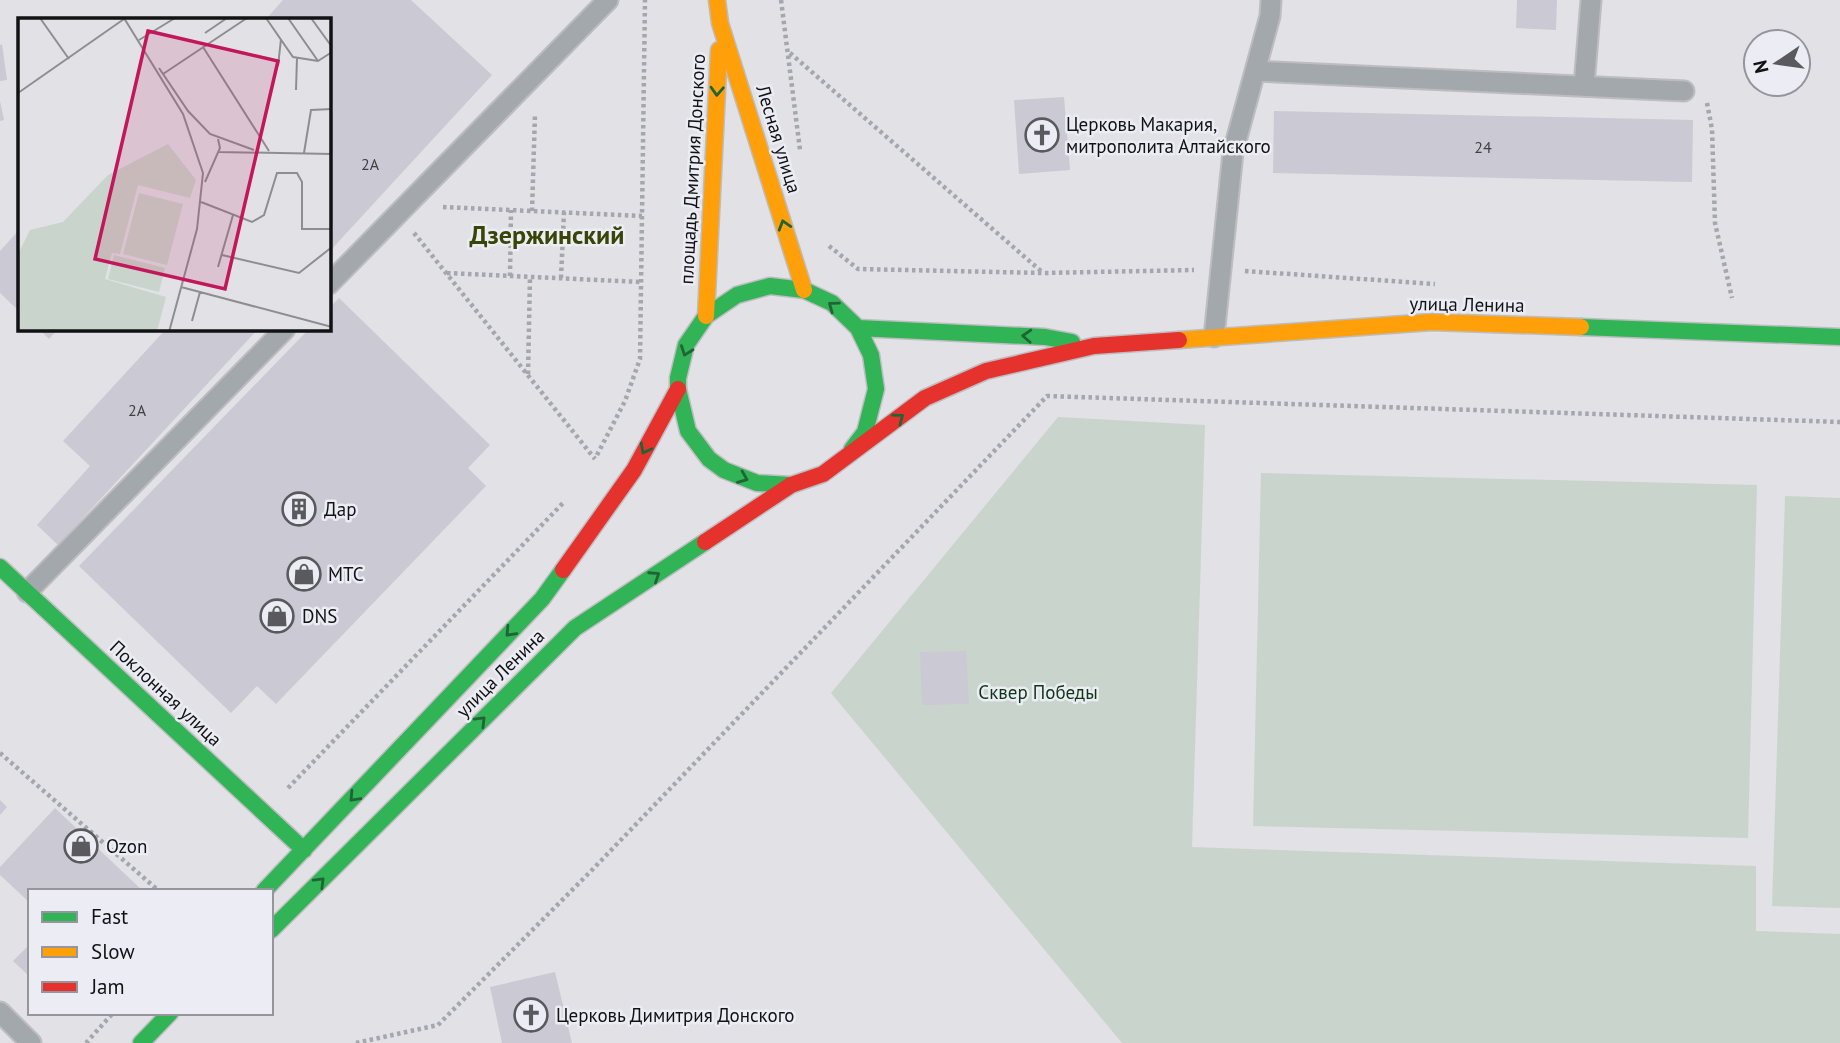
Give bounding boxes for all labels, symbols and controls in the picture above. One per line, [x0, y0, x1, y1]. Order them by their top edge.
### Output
inset map [18, 18, 331, 331]
north arrow [1742, 28, 1812, 98]
street label: площадь Дмитрия Донского [674, 53, 710, 285]
text: N [1747, 58, 1774, 76]
street label: Лесная улица [751, 81, 807, 196]
one-way arrow [710, 86, 725, 97]
place label: Церковь Макария, митрополита Алтайского [1066, 112, 1271, 158]
church icon: Церковь Макария, митрополита Алтайского [1023, 116, 1061, 154]
house number: 24 [1474, 137, 1492, 157]
house number: 2А [361, 154, 380, 174]
district label: Дзержинский [470, 218, 624, 251]
one-way arrow [777, 219, 792, 231]
street label: улица Ленина [1409, 291, 1525, 317]
one-way arrow [828, 302, 841, 314]
one-way arrow [1021, 329, 1032, 344]
one-way arrow [680, 344, 694, 356]
house number: 2А [128, 400, 147, 420]
one-way arrow [891, 414, 903, 426]
one-way arrow [640, 442, 654, 455]
one-way arrow [736, 469, 748, 483]
building icon: Дар [280, 490, 318, 528]
place label: Дар [324, 497, 356, 521]
shop icon: МТС [285, 555, 323, 593]
place label: МТС [328, 562, 364, 586]
one-way arrow [647, 571, 660, 584]
shop icon: DNS [258, 597, 296, 635]
place label: DNS [302, 604, 337, 628]
street label: улица Ленина [451, 624, 549, 722]
one-way arrow [506, 624, 519, 637]
street label: Поклонная улица [105, 635, 227, 751]
park label: Сквер Победы [978, 680, 1098, 704]
one-way arrow [473, 717, 486, 730]
one-way arrow [350, 789, 362, 802]
shop icon: Ozon [62, 827, 100, 865]
place label: Ozon [106, 834, 147, 858]
one-way arrow [311, 877, 324, 890]
legend [28, 889, 273, 1015]
text: Fast [91, 903, 128, 930]
text: Slow [91, 938, 135, 965]
text: Jam [90, 973, 125, 1000]
church icon: Церковь Димитрия Донского [512, 996, 550, 1034]
place label: Церковь Димитрия Донского [556, 1003, 795, 1027]

